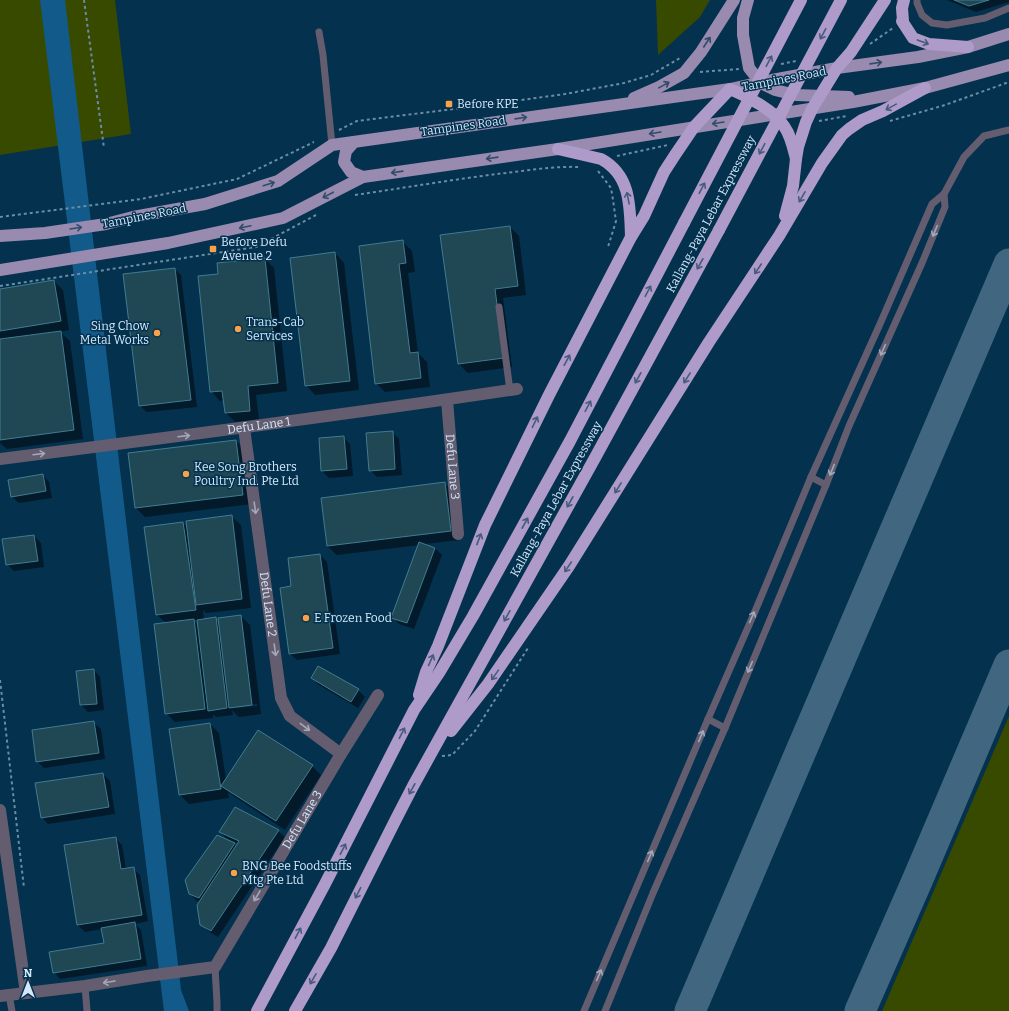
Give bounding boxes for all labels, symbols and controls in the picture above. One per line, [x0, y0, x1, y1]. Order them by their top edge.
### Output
one-way arrow [819, 28, 826, 40]
one-way arrow [704, 36, 712, 48]
one-way arrow [916, 39, 929, 46]
one-way arrow [766, 55, 774, 67]
one-way arrow [869, 59, 882, 67]
street label: Tampines Road [741, 64, 827, 94]
one-way arrow [658, 80, 670, 88]
place label: Before KPE [457, 97, 519, 111]
marker: Before KPE [444, 99, 454, 109]
one-way arrow [885, 103, 897, 111]
street label: Tampines Road [420, 113, 506, 139]
one-way arrow [514, 114, 527, 122]
one-way arrow [712, 119, 725, 127]
one-way arrow [649, 129, 662, 137]
street label: Kallang-Paya Lebar Expressway [664, 133, 759, 295]
one-way arrow [758, 143, 765, 155]
one-way arrow [486, 154, 499, 162]
one-way arrow [391, 168, 404, 176]
one-way arrow [263, 180, 276, 187]
one-way arrow [699, 182, 706, 194]
one-way arrow [798, 190, 806, 202]
one-way arrow [322, 191, 334, 199]
one-way arrow [624, 192, 632, 205]
street label: Tampines Road [101, 201, 187, 231]
one-way arrow [239, 223, 252, 231]
one-way arrow [69, 224, 82, 232]
one-way arrow [931, 224, 938, 236]
place label: Before Defu Avenue 2 [221, 235, 287, 263]
marker: Before Defu Avenue 2 [208, 244, 218, 254]
one-way arrow [696, 258, 704, 270]
one-way arrow [753, 263, 762, 274]
one-way arrow [645, 285, 652, 297]
place label: Trans-Cab Services [246, 315, 304, 343]
place label: Sing Chow Metal Works [80, 319, 149, 347]
marker: Trans-Cab Services [233, 324, 243, 334]
marker: Sing Chow Metal Works [152, 328, 162, 338]
one-way arrow [879, 344, 886, 356]
one-way arrow [563, 354, 571, 366]
one-way arrow [634, 372, 641, 384]
one-way arrow [682, 372, 691, 383]
one-way arrow [585, 400, 592, 412]
street label: Defu Lane 1 [226, 414, 291, 437]
one-way arrow [532, 416, 539, 428]
street label: Kallang-Paya Lebar Expressway [507, 418, 605, 579]
one-way arrow [177, 432, 190, 440]
street label: Defu Lane 3 [443, 433, 462, 500]
one-way arrow [32, 450, 45, 458]
place label: Kee Song Brothers Poultry Ind. Pte Ltd [194, 460, 299, 488]
one-way arrow [828, 463, 835, 475]
marker: Kee Song Brothers Poultry Ind. Pte Ltd [181, 469, 191, 479]
one-way arrow [614, 482, 622, 493]
one-way arrow [566, 496, 573, 508]
one-way arrow [251, 501, 259, 514]
one-way arrow [521, 517, 529, 529]
one-way arrow [476, 534, 484, 546]
one-way arrow [564, 562, 572, 573]
street label: Defu Lane 2 [257, 571, 280, 638]
one-way arrow [503, 610, 511, 622]
place label: E Frozen Food [314, 611, 392, 625]
one-way arrow [749, 611, 757, 623]
marker: E Frozen Food [301, 613, 311, 623]
one-way arrow [271, 644, 279, 657]
one-way arrow [428, 655, 435, 667]
one-way arrow [746, 661, 753, 673]
one-way arrow [490, 669, 499, 680]
one-way arrow [300, 723, 311, 732]
one-way arrow [399, 727, 406, 739]
one-way arrow [697, 730, 705, 742]
one-way arrow [408, 783, 415, 795]
street label: Defu Lane 3 [279, 788, 325, 852]
one-way arrow [339, 843, 347, 855]
one-way arrow [647, 850, 654, 862]
place label: BNG Bee Foodstuffs Mtg Pte Ltd [242, 859, 352, 887]
marker: BNG Bee Foodstuffs Mtg Pte Ltd [229, 868, 239, 878]
one-way arrow [354, 887, 361, 899]
one-way arrow [252, 890, 260, 902]
one-way arrow [295, 927, 303, 939]
north arrow [8, 963, 48, 1003]
text: N [24, 967, 33, 980]
one-way arrow [596, 970, 603, 982]
one-way arrow [308, 973, 316, 985]
one-way arrow [103, 979, 116, 987]

